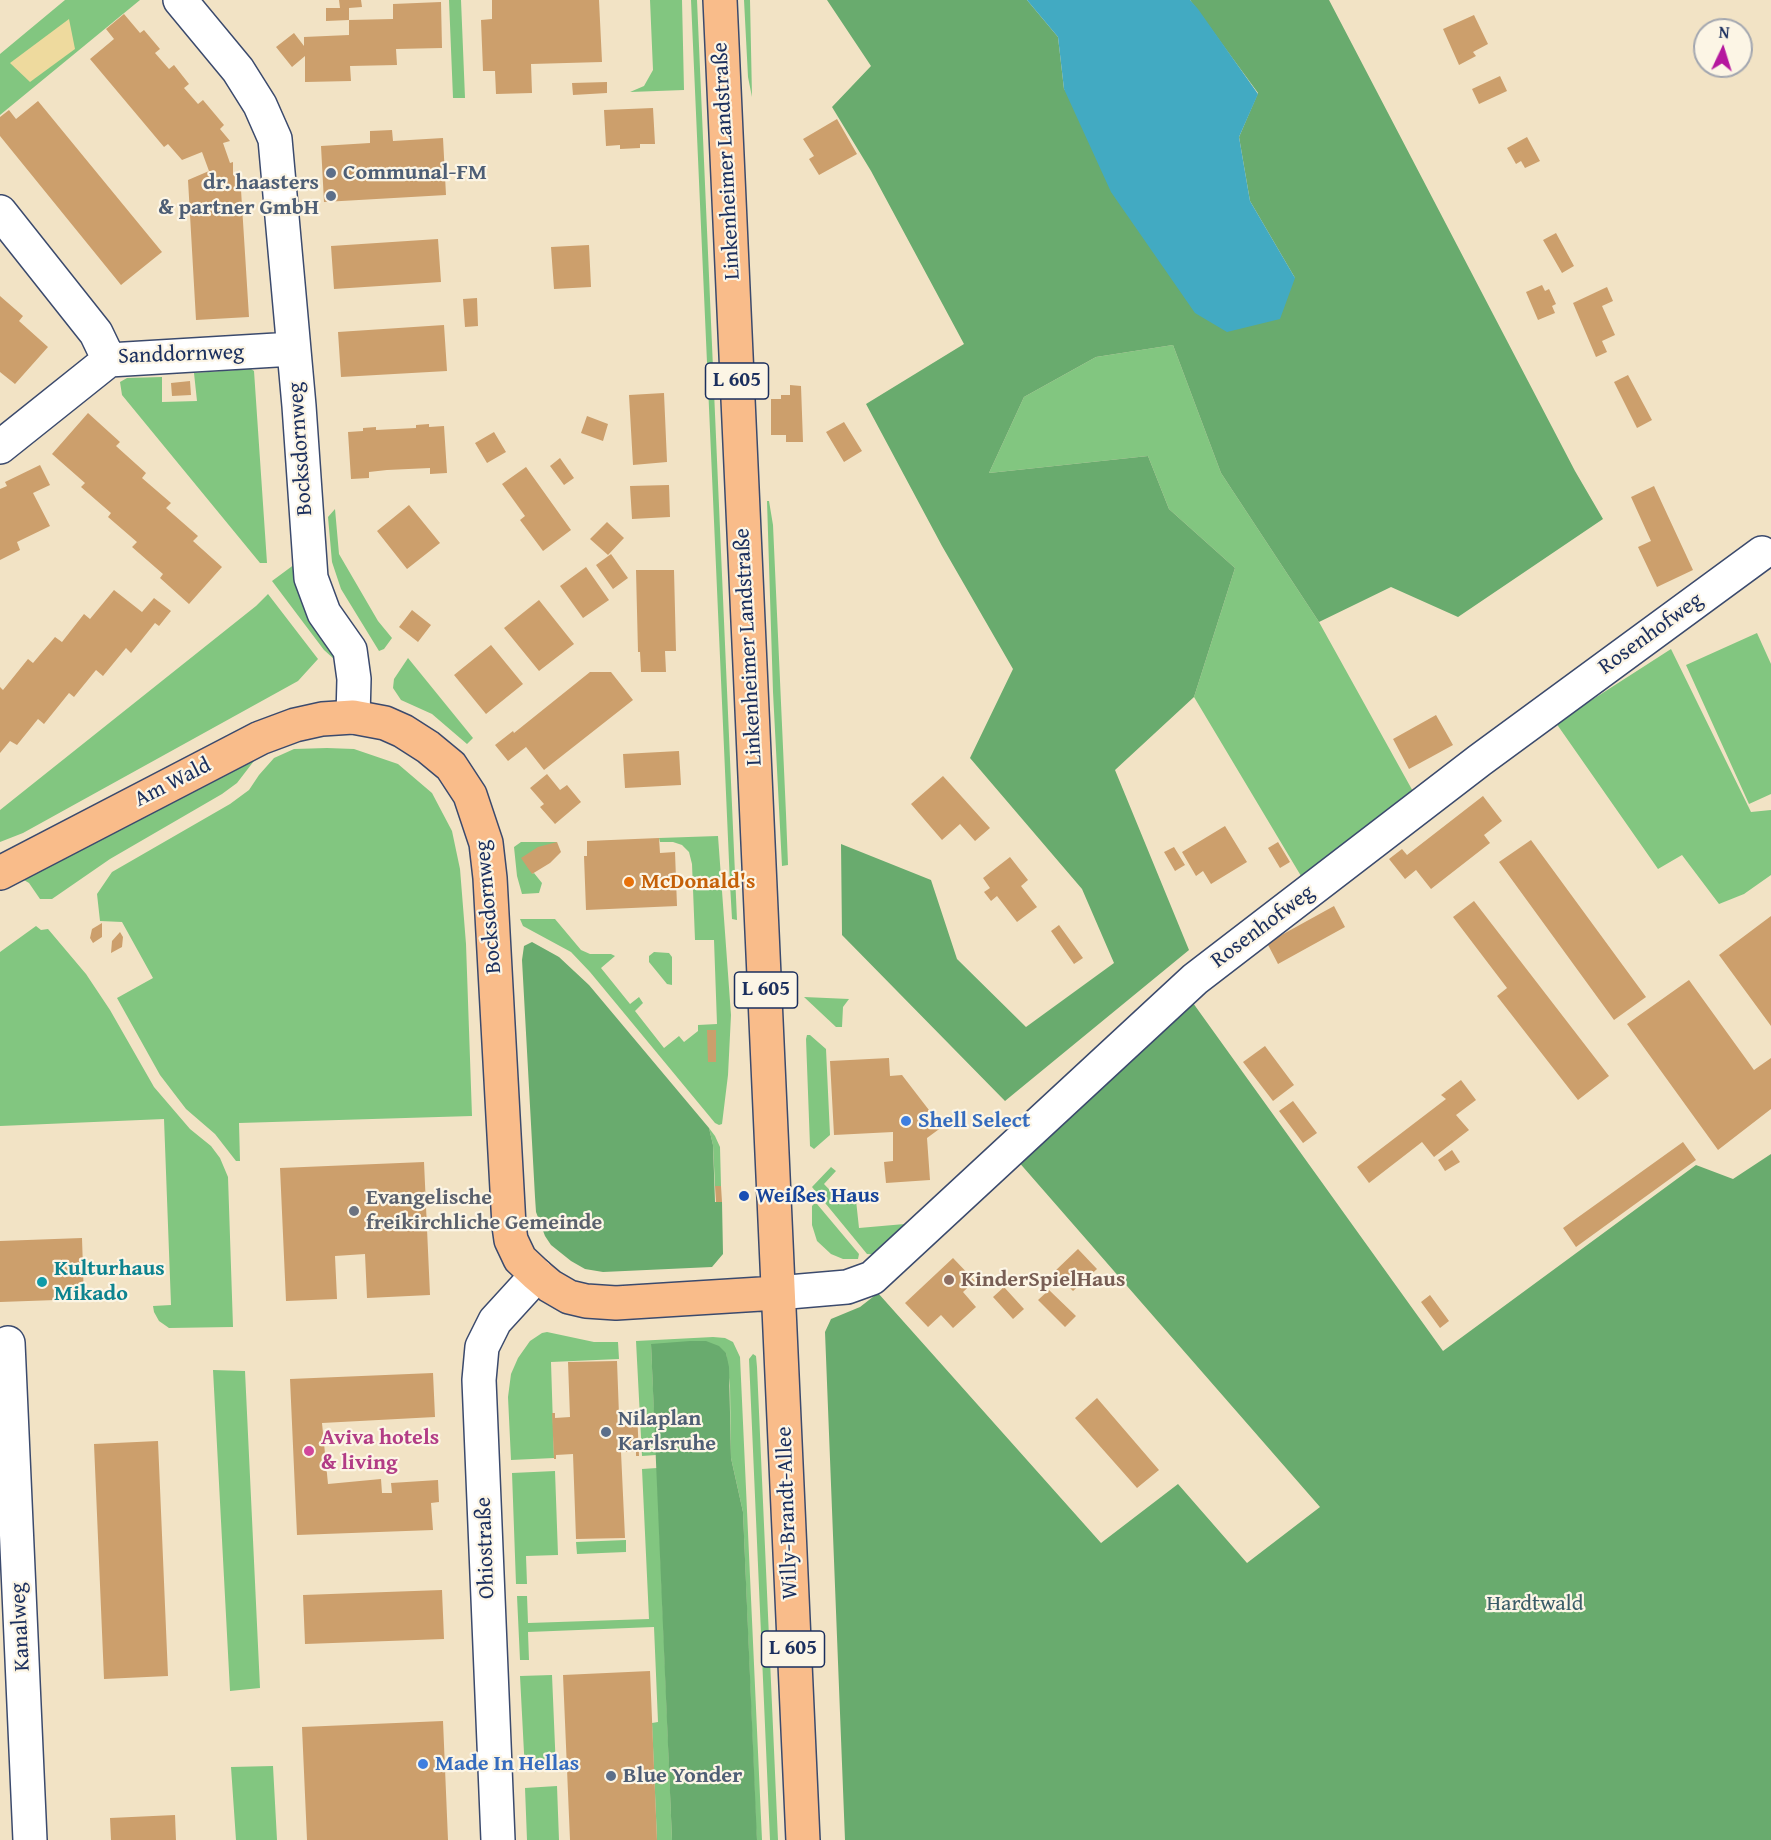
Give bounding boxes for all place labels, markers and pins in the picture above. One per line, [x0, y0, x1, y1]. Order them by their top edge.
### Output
place label: Communal-FM [343, 160, 487, 186]
marker: Communal-FM [324, 166, 338, 180]
place label: dr. haasters & partner GmbH [158, 170, 319, 222]
marker: dr. haasters & partner GmbH [324, 189, 338, 203]
place label: McDonald's [641, 869, 755, 895]
marker: McDonald's [622, 875, 636, 889]
place label: Shell Select [918, 1108, 1030, 1134]
marker: Shell Select [899, 1114, 913, 1128]
place label: Weißes Haus [756, 1183, 879, 1209]
place label: Evangelische freikirchliche Gemeinde [366, 1185, 602, 1236]
marker: Weißes Haus [737, 1189, 751, 1203]
marker: Evangelische freikirchliche Gemeinde [347, 1204, 361, 1218]
place label: Kulturhaus Mikado [54, 1256, 165, 1308]
place label: KinderSpielHaus [961, 1267, 1125, 1293]
marker: KinderSpielHaus [942, 1273, 956, 1287]
marker: Kulturhaus Mikado [35, 1275, 49, 1289]
place label: Nilaplan Karlsruhe [618, 1406, 716, 1458]
place label: Aviva hotels & living [321, 1425, 439, 1476]
marker: Nilaplan Karlsruhe [599, 1425, 613, 1439]
marker: Aviva hotels & living [302, 1444, 316, 1458]
place label: Made In Hellas [435, 1751, 579, 1777]
marker: Made In Hellas [416, 1757, 430, 1771]
place label: Blue Yonder [623, 1763, 742, 1789]
marker: Blue Yonder [604, 1769, 618, 1783]

